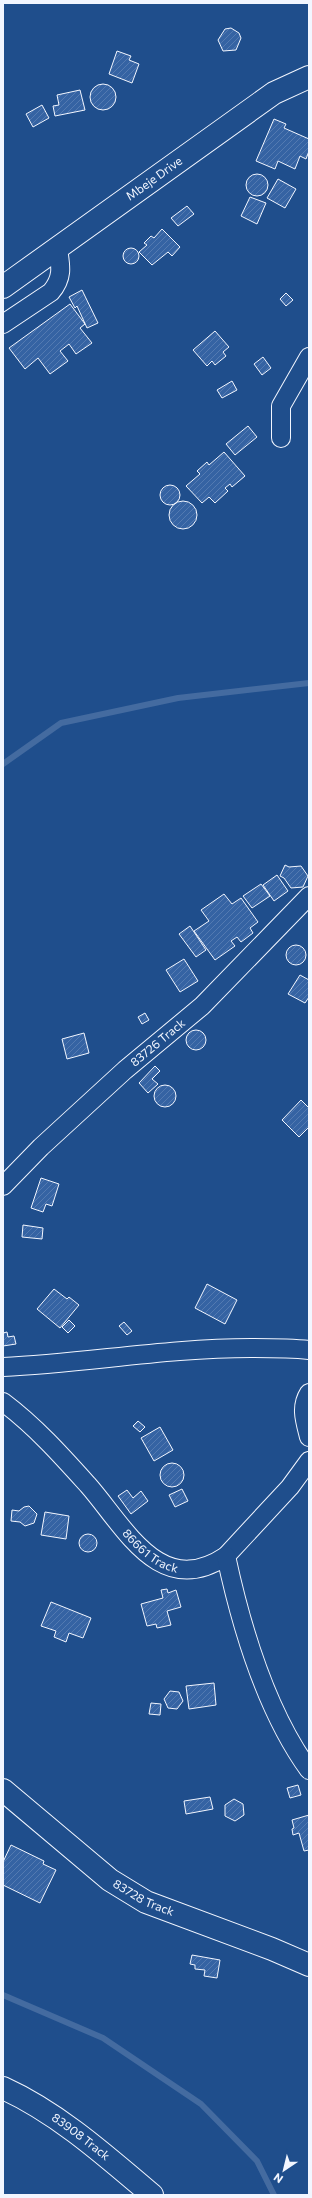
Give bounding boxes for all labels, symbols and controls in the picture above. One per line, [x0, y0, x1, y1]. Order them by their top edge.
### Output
street label: Mbeje Drive [123, 153, 184, 203]
street label: 83726 Track [127, 1015, 188, 1069]
street label: 86661 Track [120, 1526, 180, 1575]
street label: 83728 Track [111, 1876, 177, 1918]
street label: 83908 Track [50, 2110, 114, 2163]
north arrow [264, 2150, 304, 2190]
text: N [271, 2171, 285, 2186]

